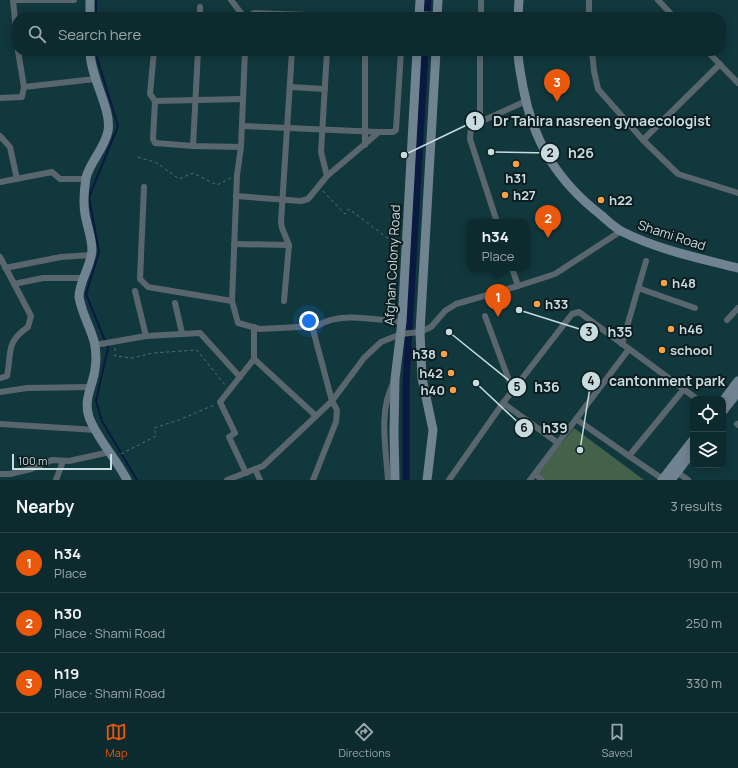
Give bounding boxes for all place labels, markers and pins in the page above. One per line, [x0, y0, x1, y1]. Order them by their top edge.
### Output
pin: 3 [544, 69, 570, 102]
callout: Dr Tahira nasreen gynaecologist [465, 108, 719, 134]
callout: h26 [540, 140, 602, 166]
marker: h31 [511, 159, 521, 169]
place label: h31 [505, 169, 527, 187]
place label: h27 [513, 186, 536, 204]
marker: h27 [500, 190, 510, 200]
place label: h22 [609, 191, 633, 209]
marker: h22 [596, 195, 606, 205]
pin: 2 [535, 205, 561, 238]
place label: h48 [672, 274, 696, 292]
marker: h48 [659, 278, 669, 288]
pin: 1 [485, 284, 511, 317]
place label: h33 [545, 295, 568, 313]
marker: h33 [532, 299, 542, 309]
callout: h35 [579, 319, 640, 345]
place label: h46 [679, 320, 703, 338]
marker: h46 [666, 324, 676, 334]
place label: school [670, 341, 712, 359]
place label: h38 [412, 345, 436, 363]
marker: school [657, 345, 667, 355]
marker: h38 [439, 349, 449, 359]
place label: h42 [419, 364, 443, 382]
marker: h42 [446, 368, 456, 378]
callout: cantonment park [581, 368, 733, 394]
callout: h36 [507, 374, 568, 400]
place label: h40 [420, 381, 445, 399]
marker: h40 [448, 385, 458, 395]
callout: h39 [514, 415, 576, 441]

